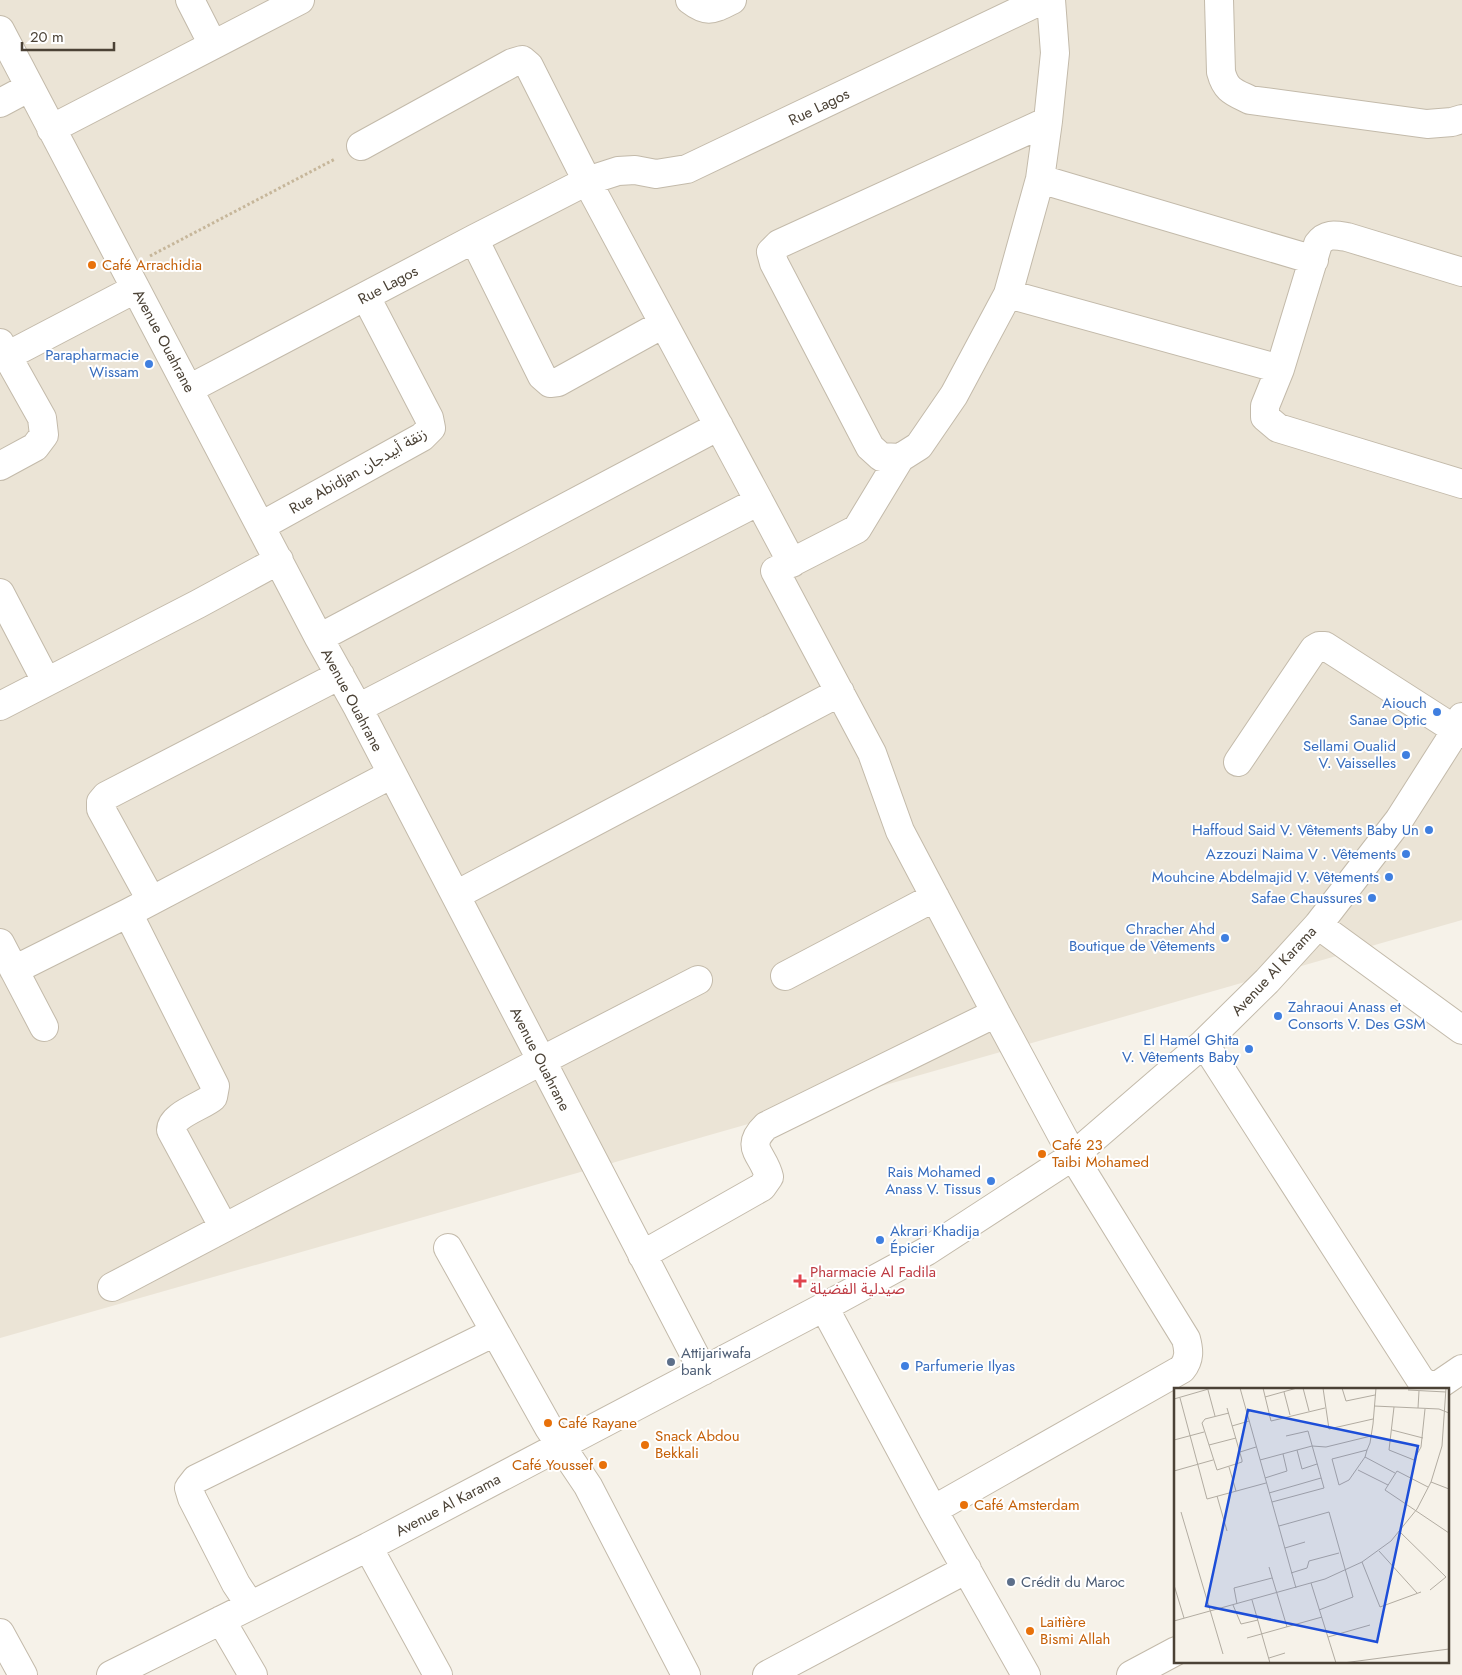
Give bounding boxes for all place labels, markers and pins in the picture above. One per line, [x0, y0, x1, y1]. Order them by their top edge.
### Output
place label: Café Arrachidia [102, 254, 202, 276]
marker: Café Arrachidia [86, 259, 98, 271]
place label: Parapharmacie Wissam [45, 344, 139, 383]
marker: Parapharmacie Wissam [143, 358, 155, 370]
place label: Aiouch Sanae Optic [1349, 692, 1427, 731]
marker: Aiouch Sanae Optic [1431, 706, 1443, 718]
place label: Sellami Oualid V. Vaisselles [1303, 735, 1396, 774]
marker: Sellami Oualid V. Vaisselles [1400, 749, 1412, 761]
place label: Haffoud Said V. Vêtements Baby Un [1192, 819, 1419, 841]
marker: Haffoud Said V. Vêtements Baby Un [1423, 824, 1435, 836]
place label: Azzouzi Naima V . Vêtements [1206, 843, 1396, 865]
marker: Azzouzi Naima V . Vêtements [1400, 848, 1412, 860]
place label: Mouhcine Abdelmajid V. Vêtements [1152, 866, 1379, 888]
marker: Mouhcine Abdelmajid V. Vêtements [1383, 871, 1395, 883]
place label: Safae Chaussures [1251, 887, 1362, 909]
marker: Safae Chaussures [1366, 892, 1378, 904]
place label: Chracher Ahd Boutique de Vêtements [1069, 918, 1215, 957]
marker: Chracher Ahd Boutique de Vêtements [1219, 932, 1231, 944]
place label: Zahraoui Anass et Consorts V. Des GSM [1288, 996, 1426, 1035]
marker: Zahraoui Anass et Consorts V. Des GSM [1272, 1010, 1284, 1022]
place label: El Hamel Ghita V. Vêtements Baby [1122, 1029, 1239, 1068]
marker: El Hamel Ghita V. Vêtements Baby [1243, 1043, 1255, 1055]
place label: Café 23 Taibi Mohamed [1052, 1134, 1149, 1173]
marker: Café 23 Taibi Mohamed [1036, 1148, 1048, 1160]
place label: Rais Mohamed Anass V. Tissus [885, 1161, 981, 1200]
marker: Rais Mohamed Anass V. Tissus [985, 1175, 997, 1187]
place label: Akrari Khadija Épicier [890, 1220, 979, 1259]
marker: Akrari Khadija Épicier [874, 1234, 886, 1246]
place label: Pharmacie Al Fadila صيدلية الفضيلة [810, 1261, 936, 1300]
marker: Pharmacie Al Fadila صيدلية الفضيلة [794, 1275, 806, 1287]
place label: Attijariwafa bank [681, 1342, 751, 1381]
place label: Parfumerie Ilyas [915, 1355, 1015, 1377]
marker: Attijariwafa bank [665, 1356, 677, 1368]
marker: Parfumerie Ilyas [899, 1360, 911, 1372]
place label: Café Rayane [558, 1412, 637, 1434]
marker: Café Rayane [542, 1417, 554, 1429]
place label: Snack Abdou Bekkali [655, 1425, 740, 1464]
marker: Snack Abdou Bekkali [639, 1439, 651, 1451]
place label: Café Youssef [512, 1454, 594, 1476]
marker: Café Youssef [597, 1459, 609, 1471]
place label: Café Amsterdam [974, 1494, 1080, 1516]
marker: Café Amsterdam [958, 1499, 970, 1511]
place label: Crédit du Maroc [1021, 1571, 1125, 1593]
marker: Crédit du Maroc [1005, 1576, 1017, 1588]
place label: Laitière Bismi Allah [1040, 1611, 1110, 1650]
marker: Laitière Bismi Allah [1024, 1625, 1036, 1637]

